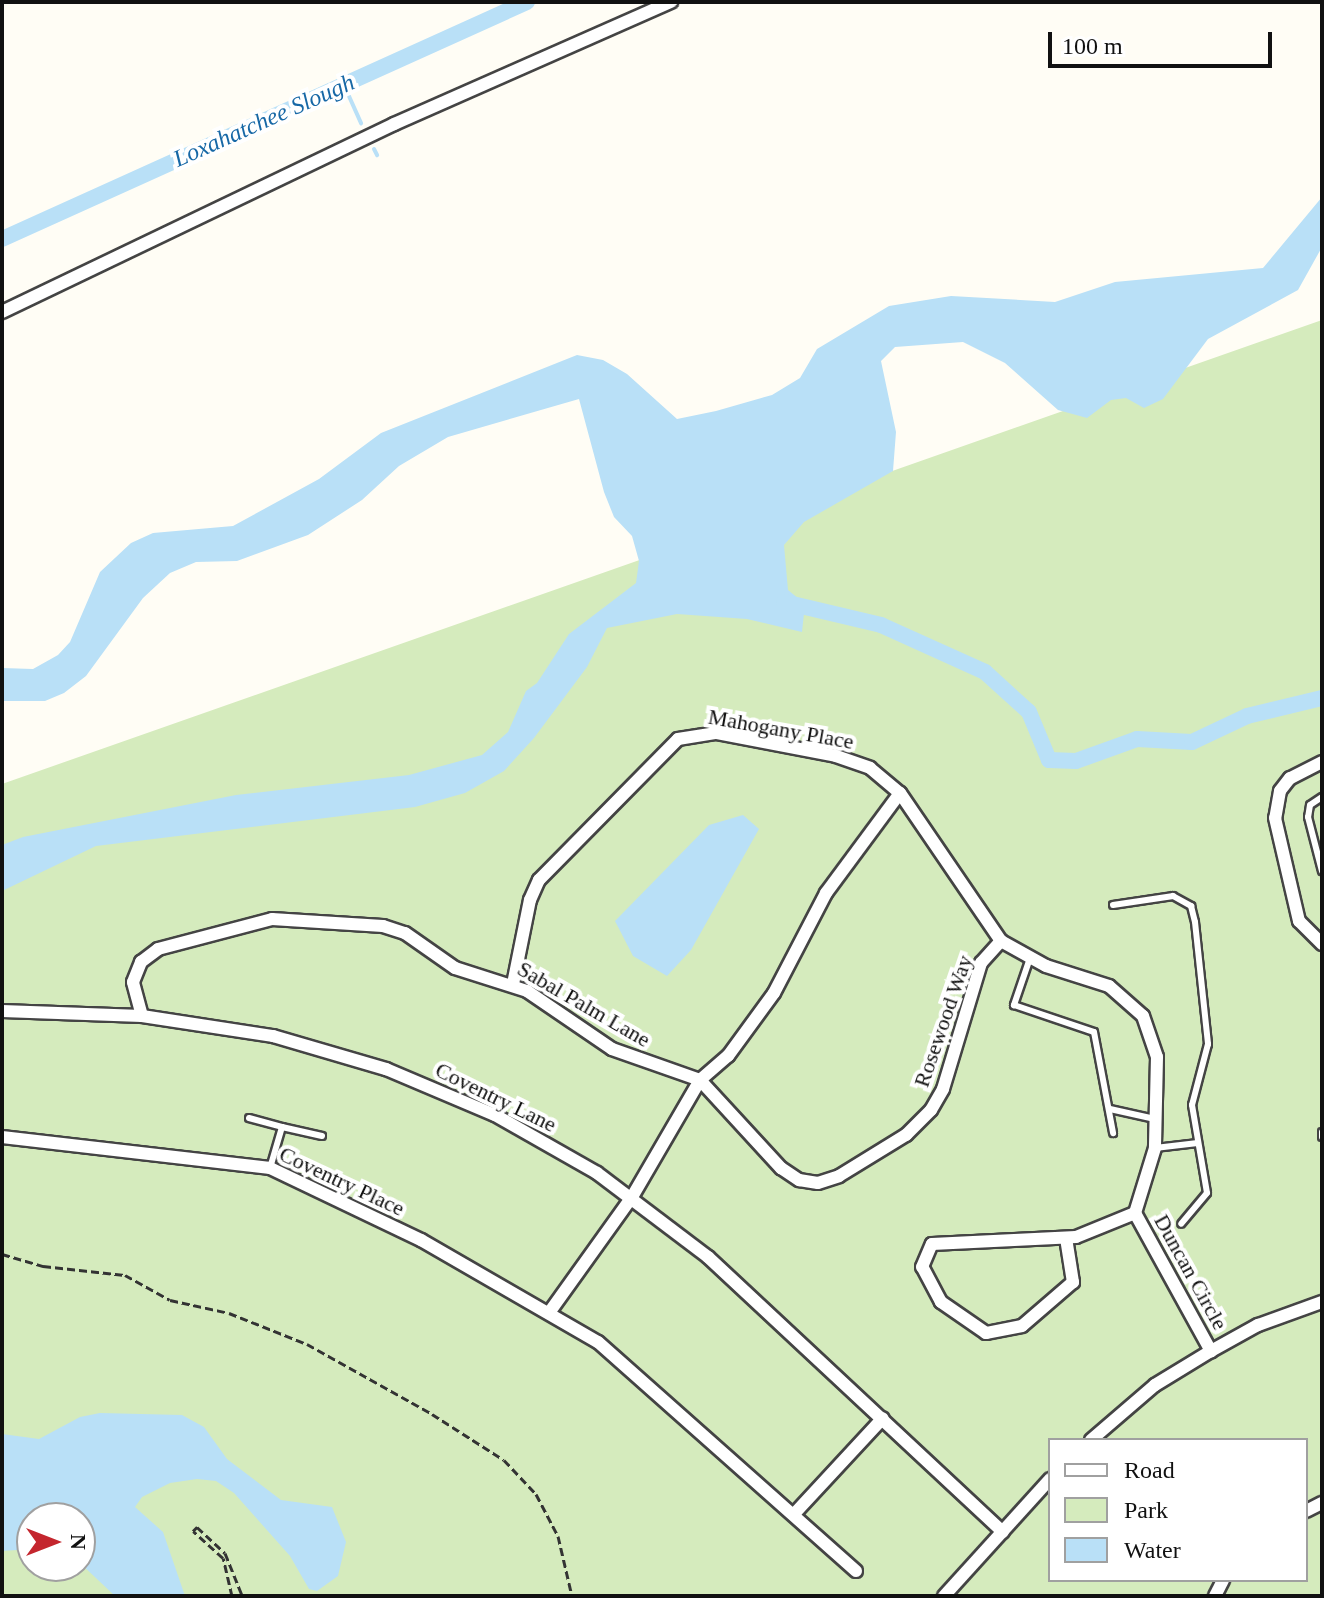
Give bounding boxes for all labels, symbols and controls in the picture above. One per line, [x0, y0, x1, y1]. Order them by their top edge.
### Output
scale bar [1052, 16, 1276, 66]
text: 100 m [1062, 33, 1123, 59]
water label: Loxahatchee Slough [169, 68, 359, 174]
street label: Mahogany Place [706, 703, 856, 755]
street label: Rosewood Way [908, 951, 978, 1091]
street label: Sabal Palm Lane [513, 955, 655, 1053]
street label: Coventry Lane [431, 1056, 561, 1138]
street label: Coventry Place [275, 1141, 409, 1221]
street label: Duncan Circle [1149, 1210, 1233, 1334]
legend [1048, 1438, 1308, 1582]
text: Road [1124, 1457, 1175, 1483]
text: Park [1124, 1497, 1168, 1523]
north arrow [16, 1502, 96, 1582]
text: N [66, 1534, 91, 1550]
text: Water [1124, 1537, 1181, 1563]

